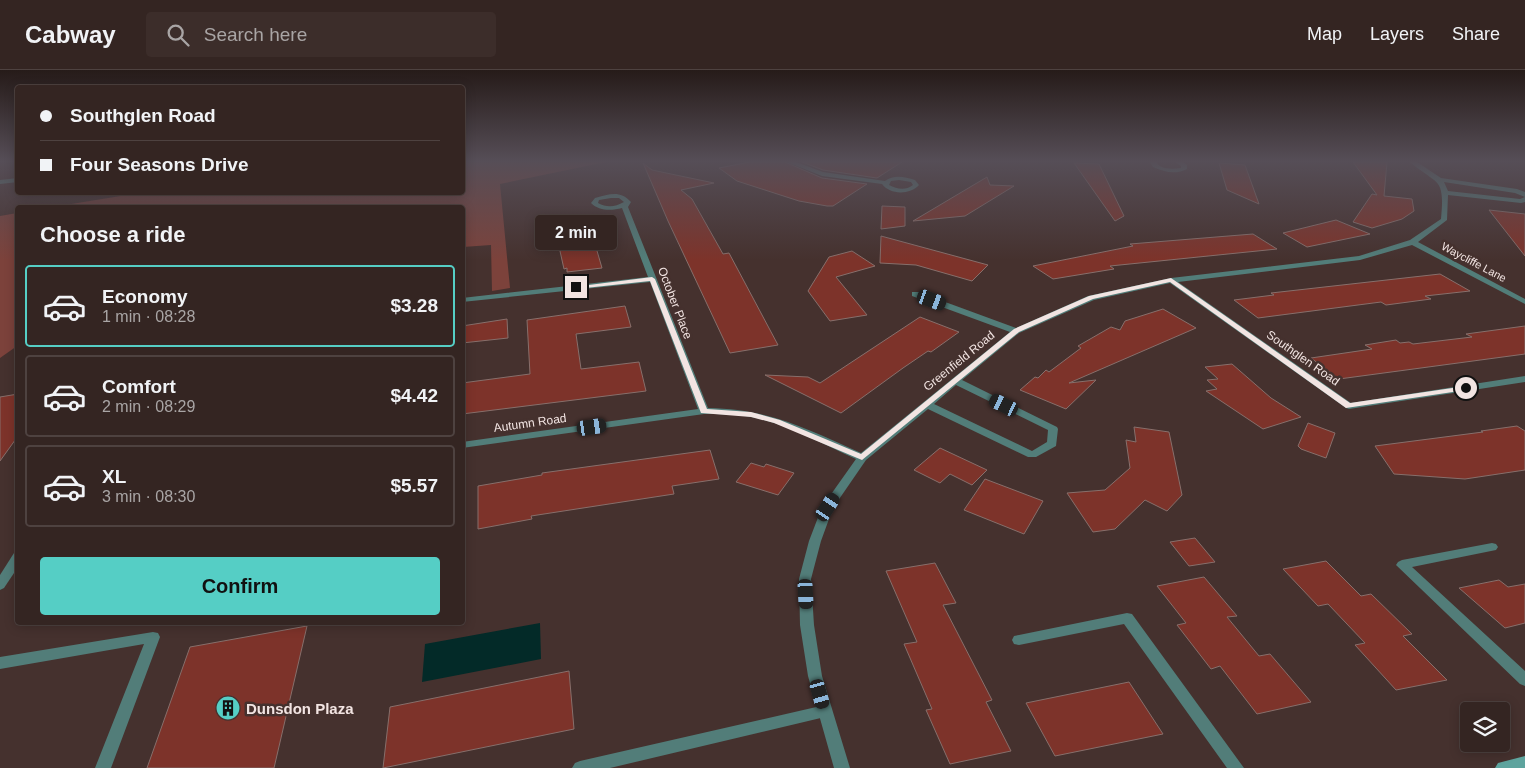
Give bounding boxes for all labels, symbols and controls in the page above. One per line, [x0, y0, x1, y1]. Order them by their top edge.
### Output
search box [146, 12, 496, 57]
text: Cabway [25, 21, 116, 48]
icon: search [164, 21, 192, 49]
text: Search here [204, 24, 307, 45]
text: Map [1307, 24, 1342, 44]
text: Layers [1370, 24, 1424, 44]
text: Share [1452, 24, 1500, 44]
text: Southglen Road [70, 105, 216, 126]
text: Four Seasons Drive [70, 154, 248, 175]
callout: 2 min [535, 214, 617, 250]
text: Choose a ride [40, 222, 185, 247]
text: 2 min [555, 224, 597, 241]
street label: Waycliffe Lane [1440, 240, 1508, 284]
street label: October Place [655, 265, 695, 341]
route end [565, 276, 587, 298]
icon: car [42, 284, 87, 329]
text: Economy [102, 286, 188, 307]
car [915, 288, 948, 312]
text: $3.28 [390, 295, 438, 316]
text: 1 min · 08:28 [102, 308, 195, 325]
street label: Greenfield Road [921, 328, 997, 394]
street label: Southglen Road [1264, 328, 1342, 388]
icon: car [42, 374, 87, 419]
text: Comfort [102, 376, 176, 397]
route start [1455, 377, 1477, 399]
text: $4.42 [390, 385, 438, 406]
car [987, 392, 1020, 418]
text: 2 min · 08:29 [102, 398, 195, 415]
street label: Autumn Road [493, 411, 567, 435]
car [576, 417, 607, 437]
icon: car [42, 464, 87, 509]
text: XL [102, 466, 126, 487]
text: $5.57 [390, 475, 438, 496]
text: 3 min · 08:30 [102, 488, 195, 505]
car [813, 490, 842, 524]
button: Confirm [40, 557, 440, 615]
car [797, 579, 814, 609]
car [808, 678, 831, 710]
building icon: Dunsdon Plaza [215, 695, 241, 721]
place label: Dunsdon Plaza [246, 700, 354, 717]
map controls [1460, 702, 1510, 752]
button: layers [1460, 702, 1510, 752]

